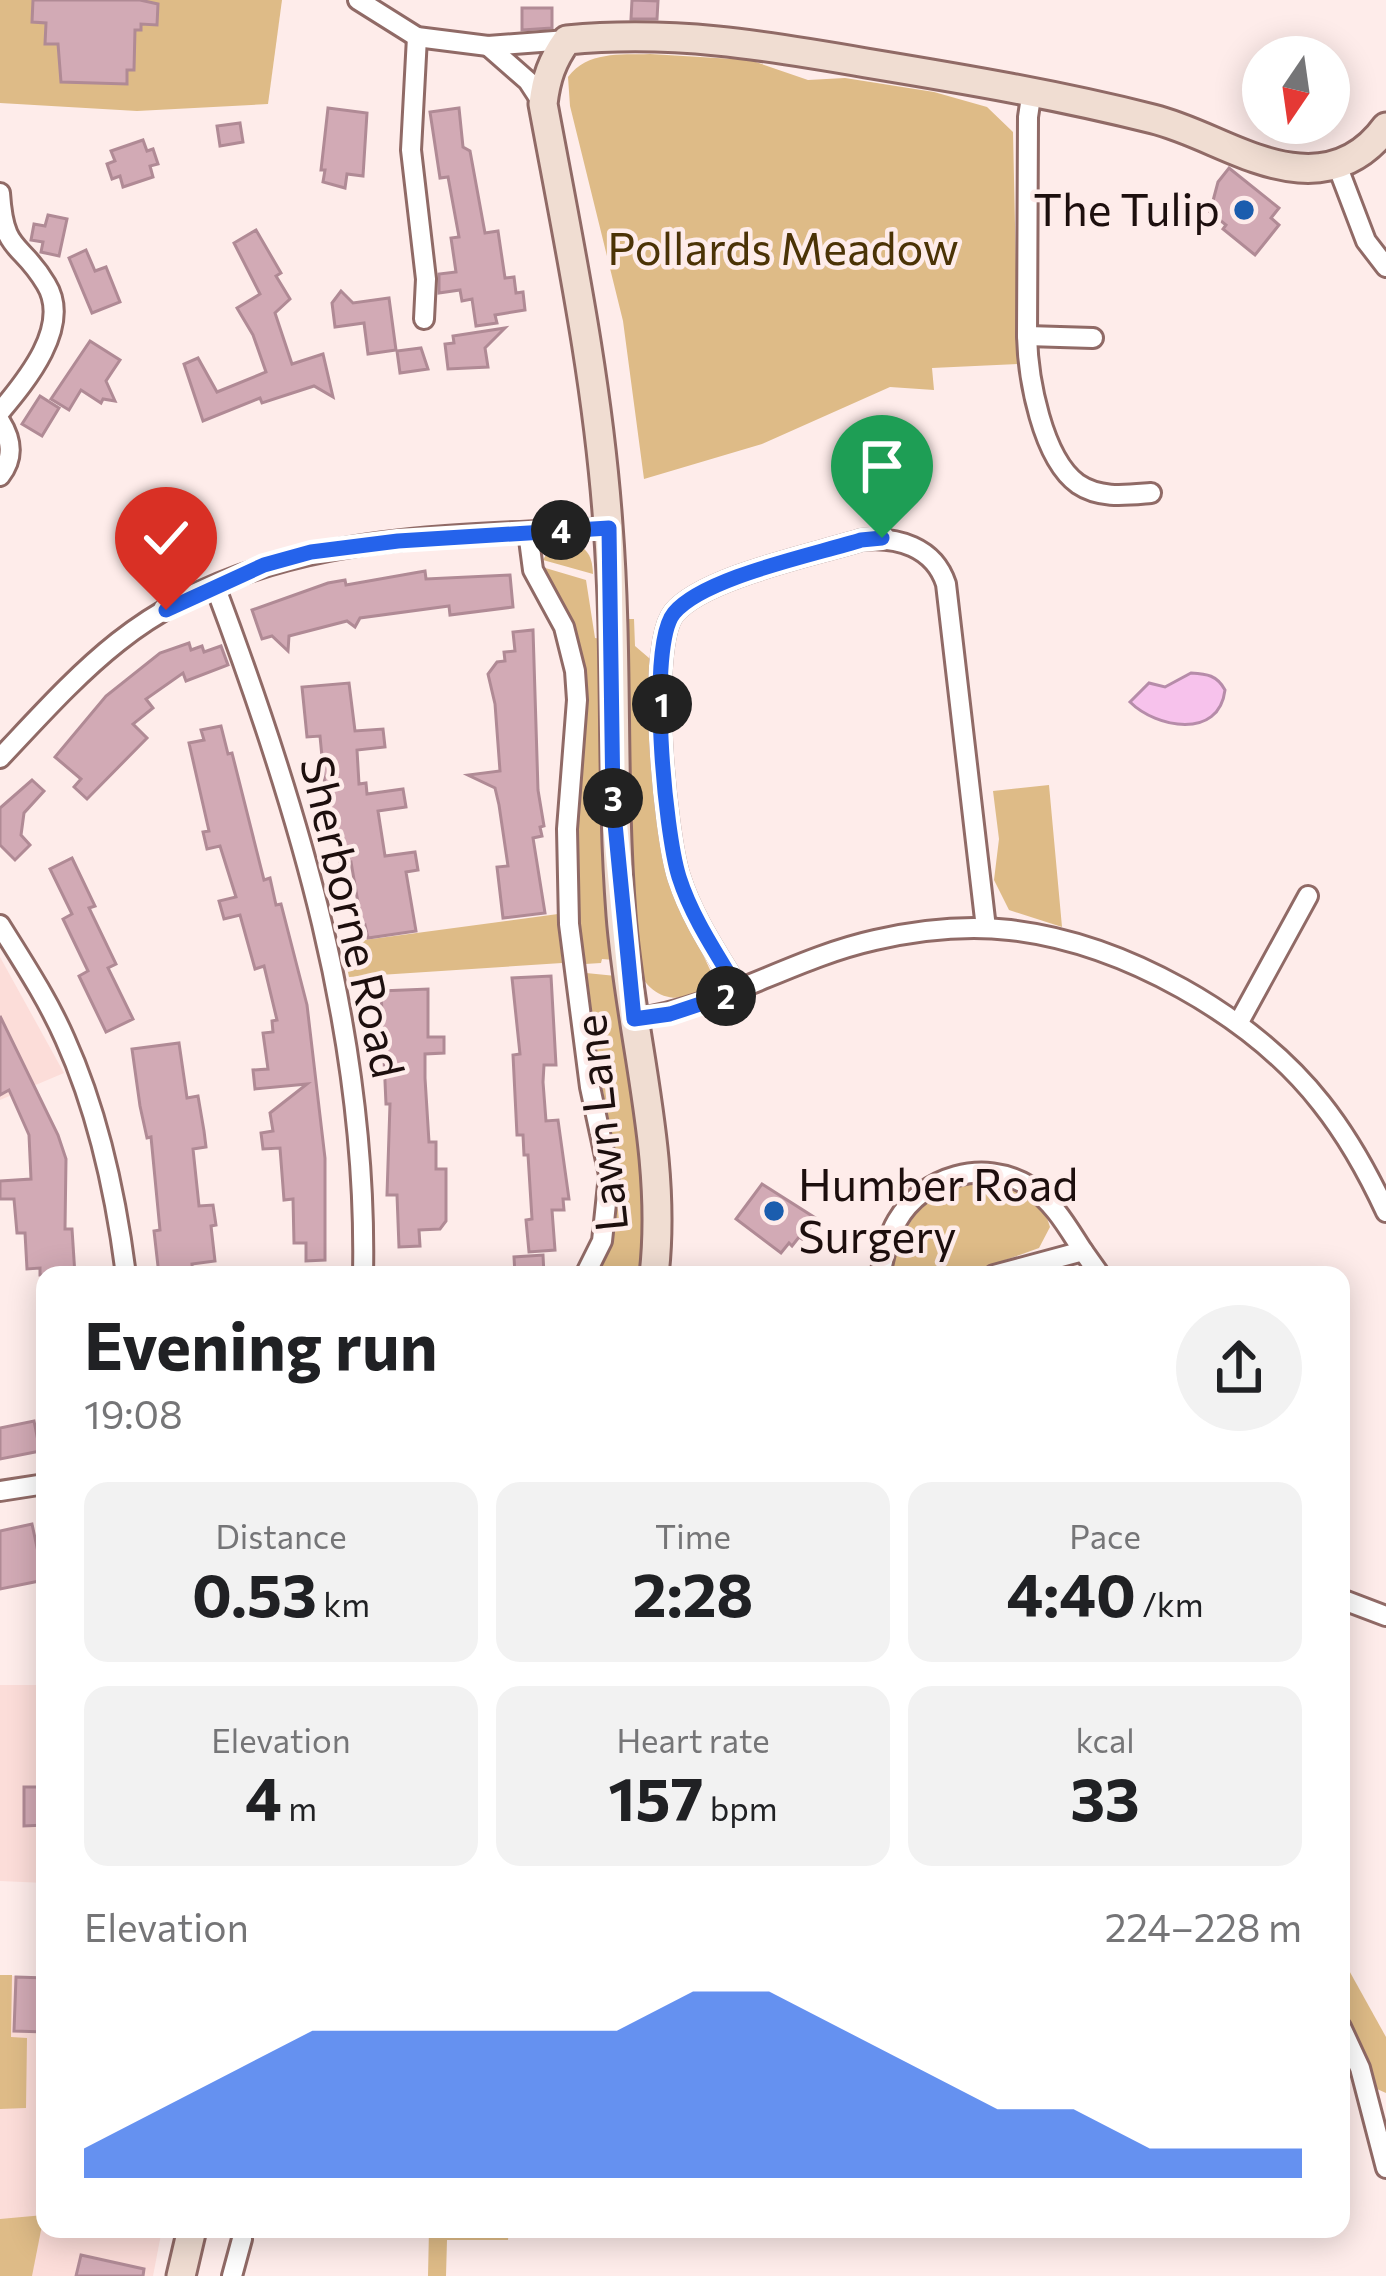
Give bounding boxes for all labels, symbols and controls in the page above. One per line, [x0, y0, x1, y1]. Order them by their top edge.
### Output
north arrow [1242, 36, 1350, 144]
map controls [1242, 36, 1350, 144]
place label: The Tulip [1033, 180, 1220, 235]
marker: The Tulip [1231, 197, 1257, 223]
park label: Pollards Meadow [607, 219, 959, 274]
pin [831, 415, 933, 538]
icon: arrive [849, 433, 915, 499]
pin [115, 487, 217, 610]
pin: 4 [531, 500, 591, 560]
icon: check [133, 505, 199, 571]
text: 4 [551, 509, 571, 550]
pin: 1 [632, 674, 692, 734]
text: 1 [655, 683, 669, 724]
street label: Sherborne Road [291, 750, 418, 1083]
pin: 3 [583, 768, 643, 828]
text: 3 [603, 777, 623, 818]
pin: 2 [696, 966, 756, 1026]
text: 2 [717, 975, 735, 1016]
street label: Lawn Lane [560, 1012, 637, 1235]
place label: Humber Road Surgery [798, 1155, 1078, 1262]
marker: Humber Road Surgery [761, 1198, 787, 1224]
text: Evening run [84, 1303, 438, 1384]
button: share [1176, 1305, 1302, 1431]
text: 19:08 [84, 1389, 183, 1437]
text: Distance [215, 1515, 347, 1556]
text: Time [655, 1515, 731, 1556]
text: Pace [1069, 1515, 1141, 1556]
text: 0.53 [192, 1556, 317, 1629]
text: 2:28 [633, 1556, 753, 1629]
text: 4:40 [1006, 1556, 1136, 1629]
text: km [317, 1583, 370, 1624]
text: /km [1136, 1583, 1204, 1624]
text: Elevation [211, 1719, 351, 1760]
text: Heart rate [616, 1719, 770, 1760]
text: kcal [1075, 1719, 1135, 1760]
text: 4 [245, 1760, 282, 1833]
text: 157 [608, 1760, 703, 1833]
text: 33 [1070, 1760, 1140, 1833]
text: m [282, 1787, 317, 1828]
text: bpm [703, 1787, 778, 1828]
text: Elevation [84, 1902, 249, 1950]
text: 224–228 m [1105, 1902, 1302, 1950]

